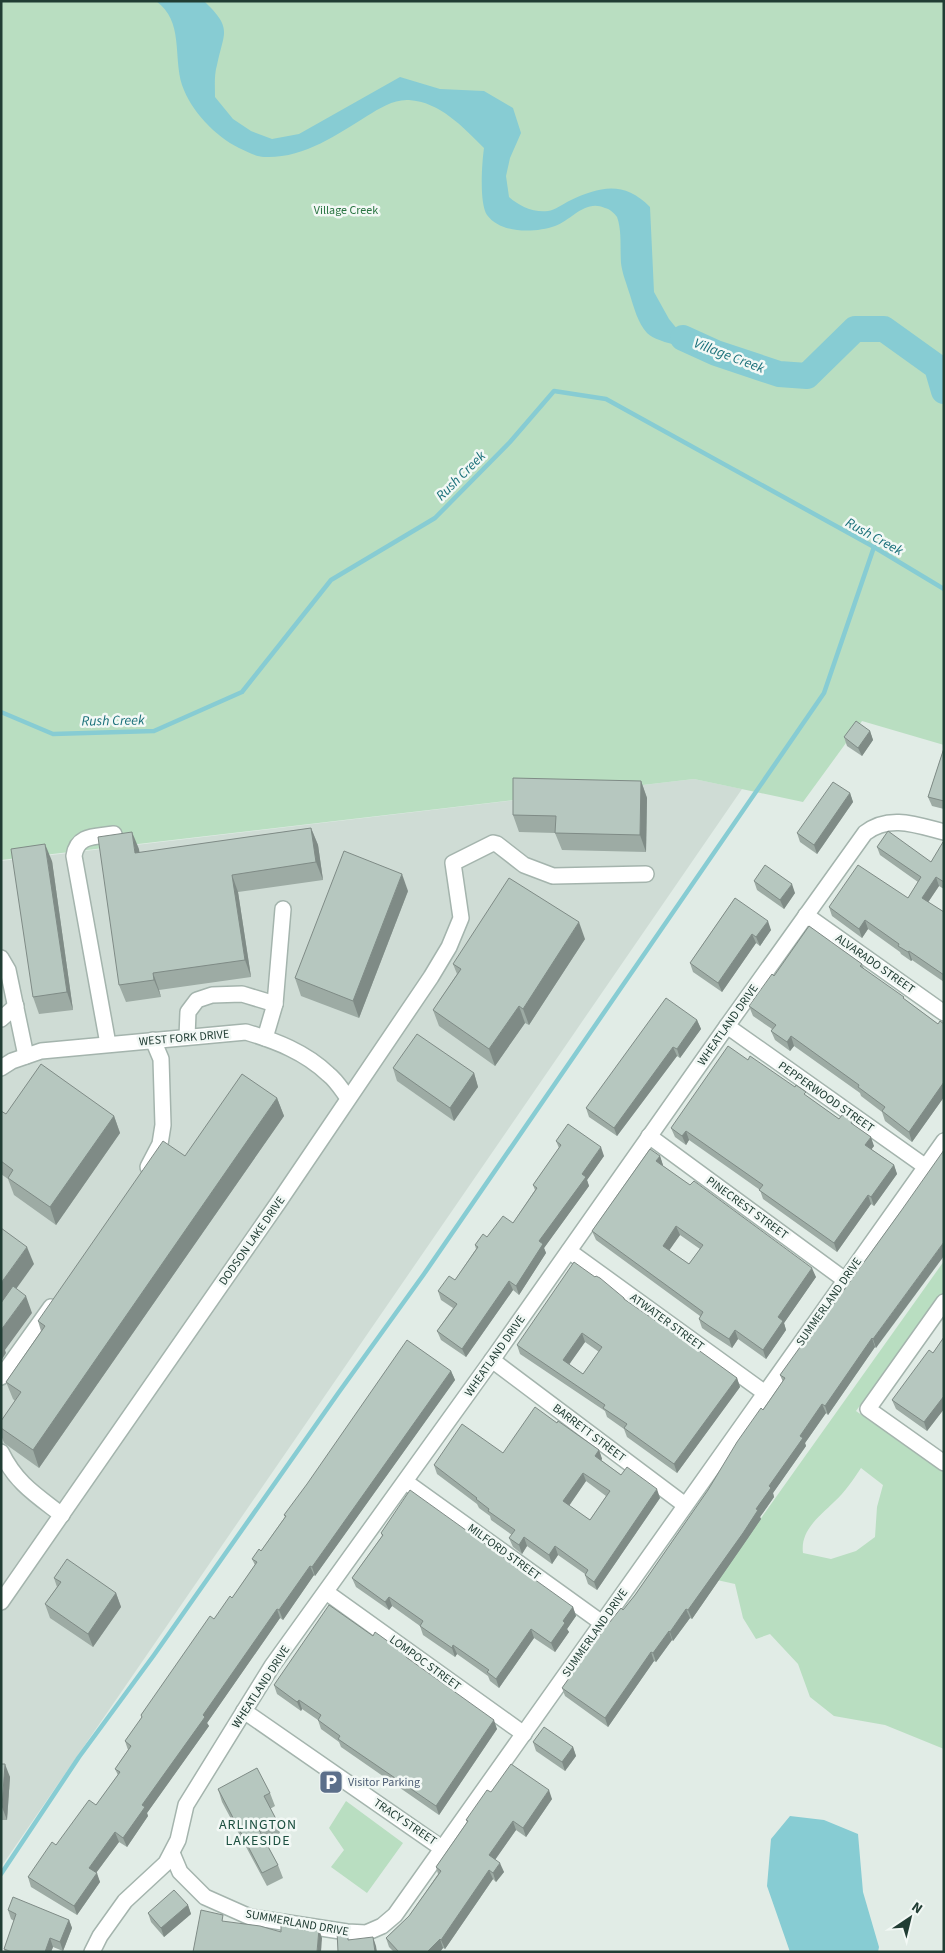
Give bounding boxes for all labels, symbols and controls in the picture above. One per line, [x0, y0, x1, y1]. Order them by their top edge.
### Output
park label: Village Creek [314, 202, 378, 219]
water label: Village Creek [691, 333, 767, 379]
water label: Rush Creek [432, 446, 491, 505]
water label: Rush Creek [841, 513, 907, 561]
water label: Rush Creek [81, 710, 145, 732]
street label: ALVARADO STREET [832, 930, 919, 998]
street label: WHEATLAND DRIVE [694, 981, 762, 1069]
street label: WEST FORK DRIVE [138, 1026, 230, 1050]
street label: PEPPERWOOD STREET [775, 1057, 878, 1137]
street label: PINECREST STREET [703, 1172, 792, 1244]
street label: DODSON LAKE DRIVE [215, 1193, 289, 1289]
street label: SUMMERLAND DRIVE [792, 1254, 866, 1350]
street label: ATWATER STREET [626, 1289, 708, 1355]
street label: WHEATLAND DRIVE [461, 1312, 529, 1400]
street label: BARRETT STREET [549, 1400, 629, 1466]
street label: MILFORD STREET [464, 1520, 544, 1585]
street label: SUMMERLAND DRIVE [558, 1585, 632, 1681]
street label: LOMPOC STREET [386, 1631, 465, 1695]
street label: WHEATLAND DRIVE [228, 1642, 294, 1732]
parking icon: Visitor Parking [318, 1769, 344, 1795]
place label: Visitor Parking [348, 1774, 420, 1791]
street label: TRACY STREET [370, 1795, 440, 1850]
district label: ARLINGTON LAKESIDE [219, 1815, 297, 1851]
north arrow [885, 1893, 935, 1943]
text: N [907, 1897, 926, 1919]
street label: SUMMERLAND DRIVE [244, 1906, 350, 1940]

